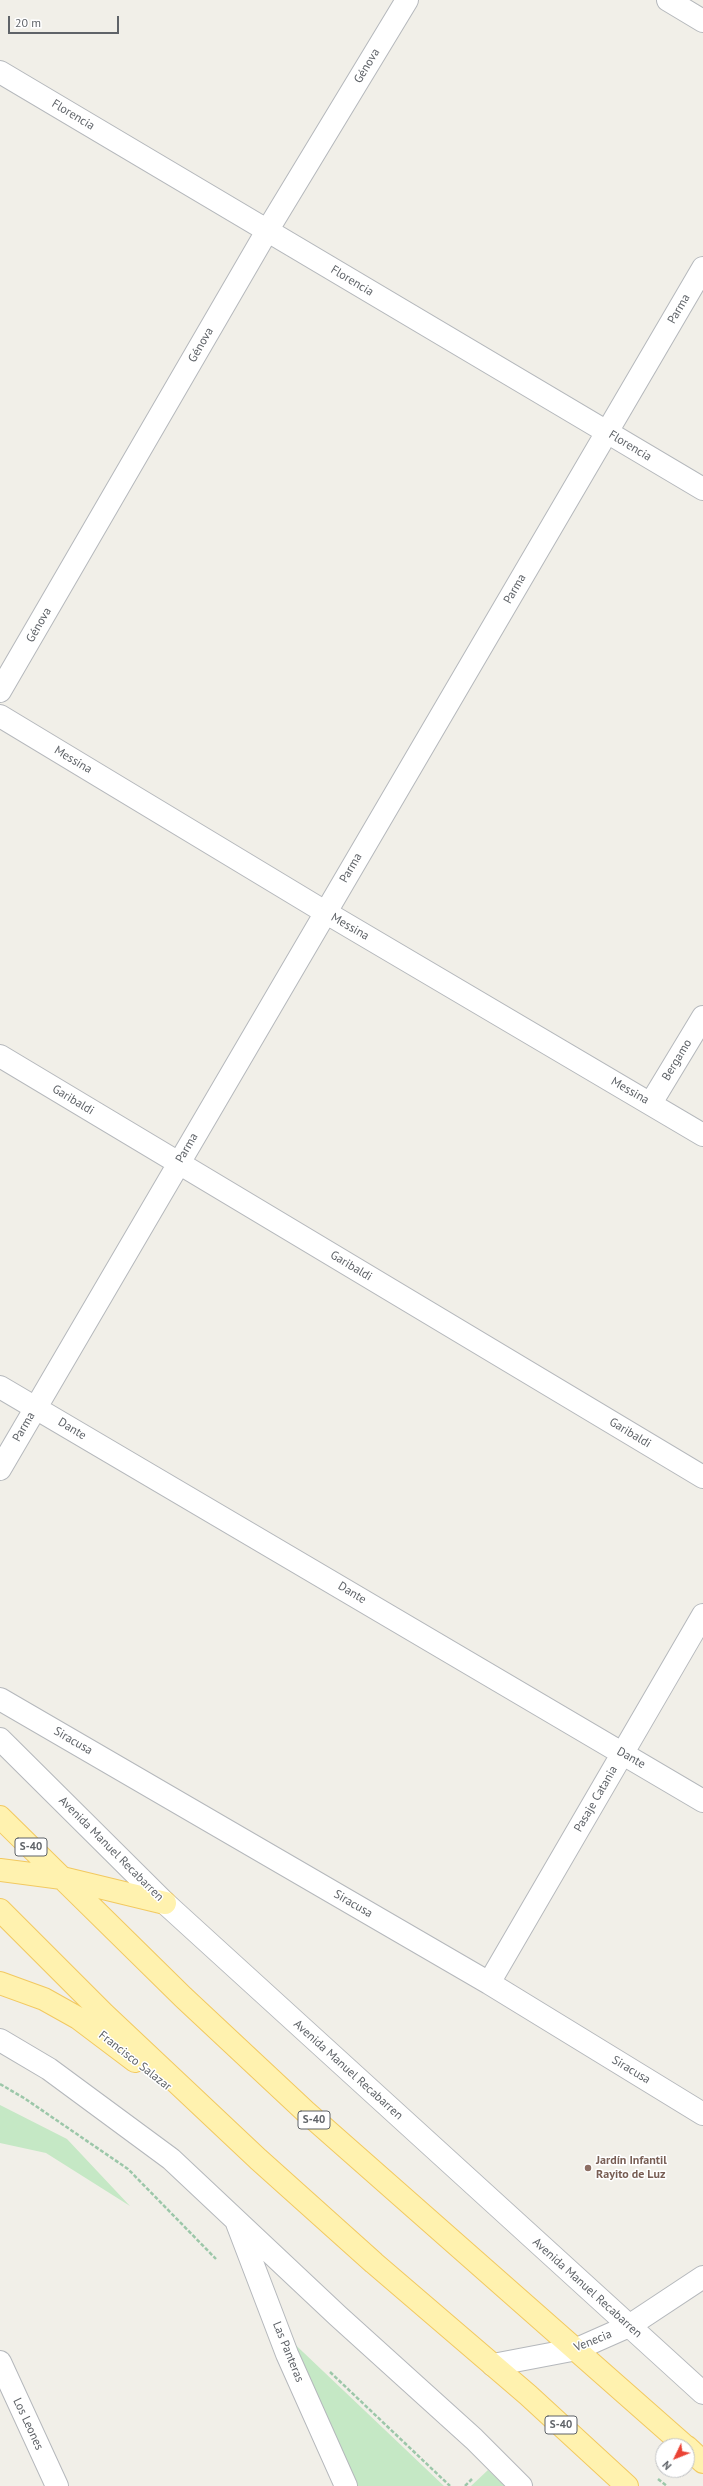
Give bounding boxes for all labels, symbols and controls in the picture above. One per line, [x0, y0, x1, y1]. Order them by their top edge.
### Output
scale bar [10, 8, 121, 34]
text: 20 m [15, 15, 41, 30]
street label: Génova [351, 46, 383, 86]
street label: Florencia [49, 97, 97, 133]
street label: Florencia [328, 263, 376, 299]
street label: Parma [665, 292, 693, 326]
street label: Génova [185, 325, 217, 365]
street label: Florencia [606, 428, 654, 464]
street label: Parma [501, 572, 529, 606]
street label: Génova [23, 605, 55, 645]
street label: Messina [52, 743, 94, 777]
street label: Parma [337, 851, 365, 885]
street label: Messina [328, 910, 372, 944]
street label: Bergamo [659, 1037, 695, 1083]
street label: Messina [608, 1074, 652, 1108]
street label: Garibaldi [49, 1082, 97, 1118]
street label: Parma [173, 1131, 201, 1165]
street label: Garibaldi [327, 1248, 375, 1284]
street label: Parma [10, 1410, 38, 1444]
street label: Dante [55, 1415, 89, 1443]
street label: Garibaldi [606, 1415, 654, 1451]
street label: Dante [335, 1579, 369, 1607]
street label: Siracusa [51, 1724, 95, 1758]
street label: Dante [614, 1744, 648, 1772]
street label: Pasaje Catania [571, 1763, 621, 1835]
street label: Avenida Manuel Recabarren [56, 1794, 166, 1904]
road number: S-40 [15, 1838, 47, 1856]
street label: Siracusa [331, 1887, 375, 1921]
street label: Avenida Manuel Recabarren [290, 2017, 406, 2123]
street label: Francisco Salazar [96, 2028, 174, 2094]
street label: Siracusa [609, 2053, 653, 2087]
road number: S-40 [298, 2111, 330, 2129]
place label: Jardín Infantil Rayito de Luz [596, 2154, 667, 2182]
marker: Jardín Infantil Rayito de Luz [583, 2163, 593, 2173]
street label: Avenida Manuel Recabarren [529, 2235, 645, 2341]
street label: Las Panteras [269, 2320, 307, 2384]
street label: Venecia [572, 2327, 614, 2355]
street label: Los Leones [10, 2396, 46, 2452]
road number: S-40 [545, 2416, 577, 2434]
north arrow [655, 2438, 695, 2478]
text: N [659, 2458, 675, 2473]

